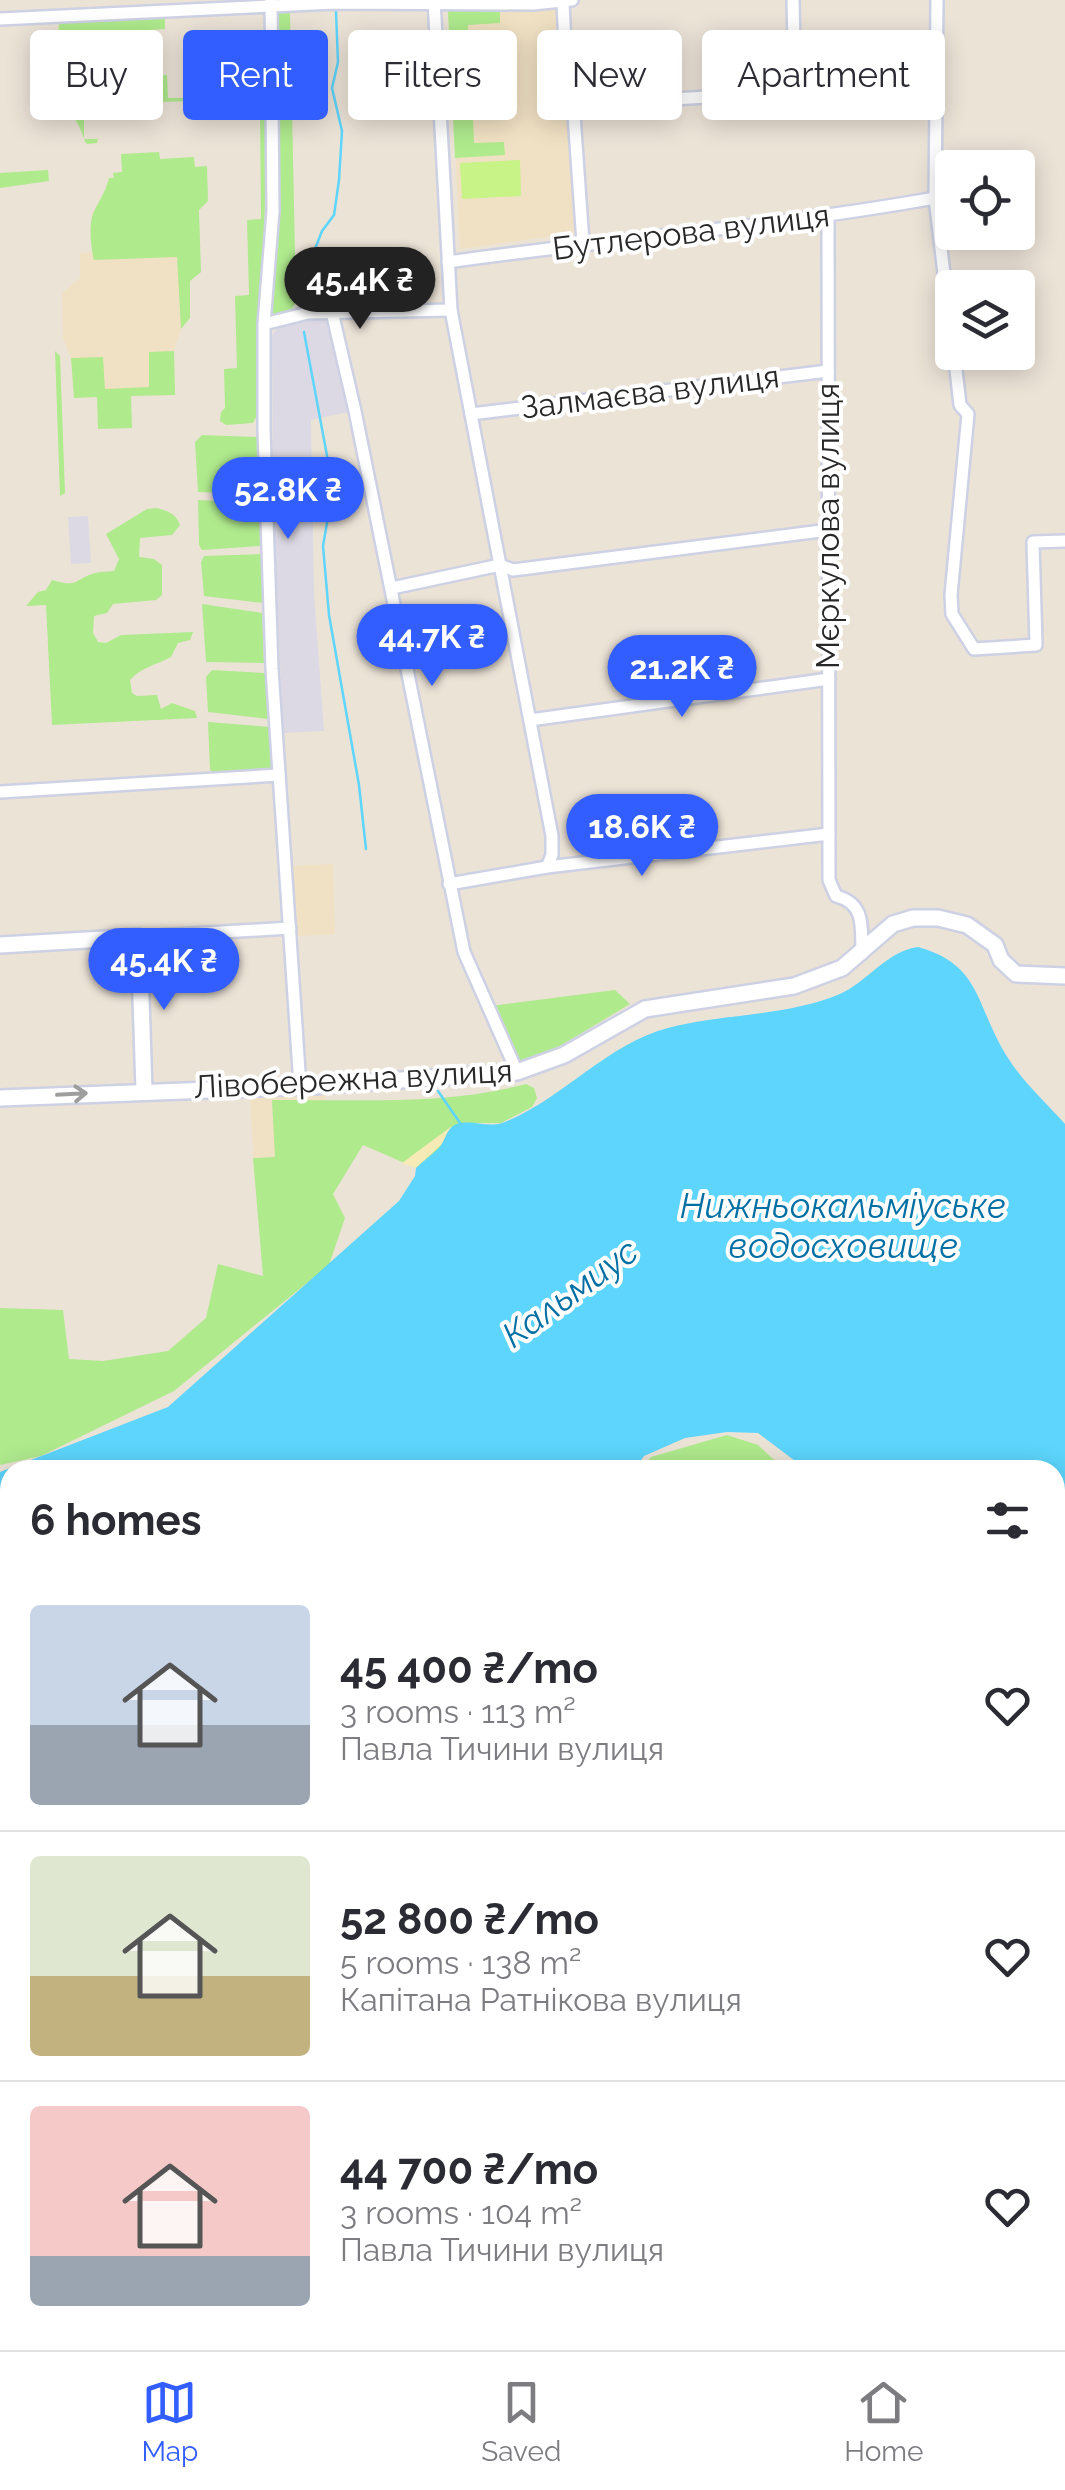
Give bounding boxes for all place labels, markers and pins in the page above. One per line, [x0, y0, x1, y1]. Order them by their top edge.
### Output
pin: 45.4K ₴ [268, 247, 452, 332]
pin: 52.8K ₴ [196, 457, 380, 542]
pin: 44.7K ₴ [340, 604, 524, 689]
pin: 21.2K ₴ [590, 635, 774, 720]
pin: 18.6K ₴ [550, 794, 734, 879]
pin: 45.4K ₴ [72, 928, 256, 1013]

